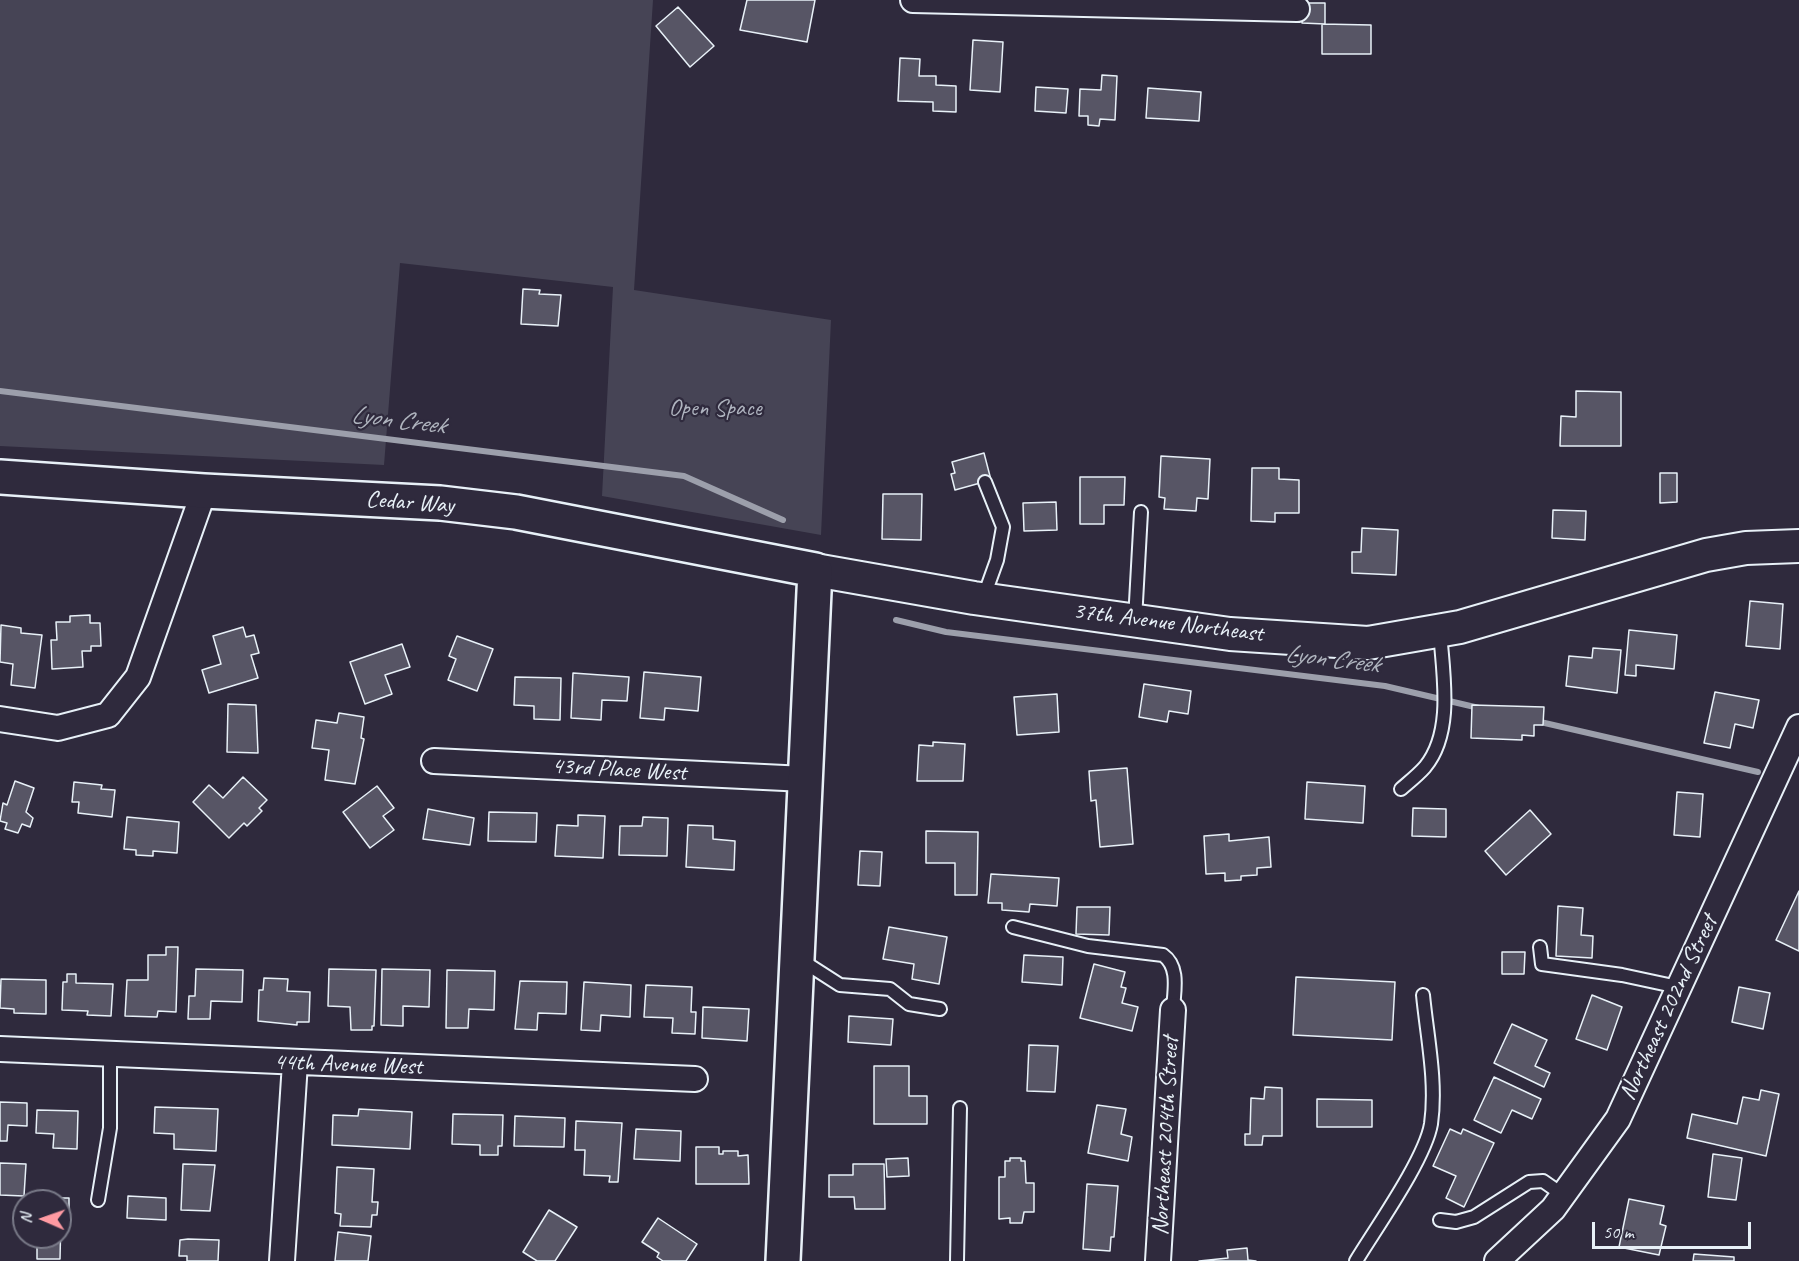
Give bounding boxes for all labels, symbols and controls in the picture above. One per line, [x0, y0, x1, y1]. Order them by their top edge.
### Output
park label: Open Space [668, 395, 762, 423]
water label: Lyon Creek [349, 400, 447, 442]
street label: Cedar Way [365, 486, 455, 520]
street label: 37th Avenue Northeast [1071, 597, 1265, 649]
water label: Lyon Creek [1283, 639, 1381, 681]
street label: 43rd Place West [551, 752, 687, 788]
street label: Northeast 202nd Street [1614, 911, 1724, 1105]
street label: Northeast 204th Street [1146, 1036, 1186, 1236]
street label: 44th Avenue West [273, 1048, 423, 1082]
north arrow [12, 1189, 72, 1249]
scale bar [1595, 1210, 1754, 1248]
text: N [16, 1213, 36, 1224]
text: 50 m [1603, 1221, 1634, 1243]

